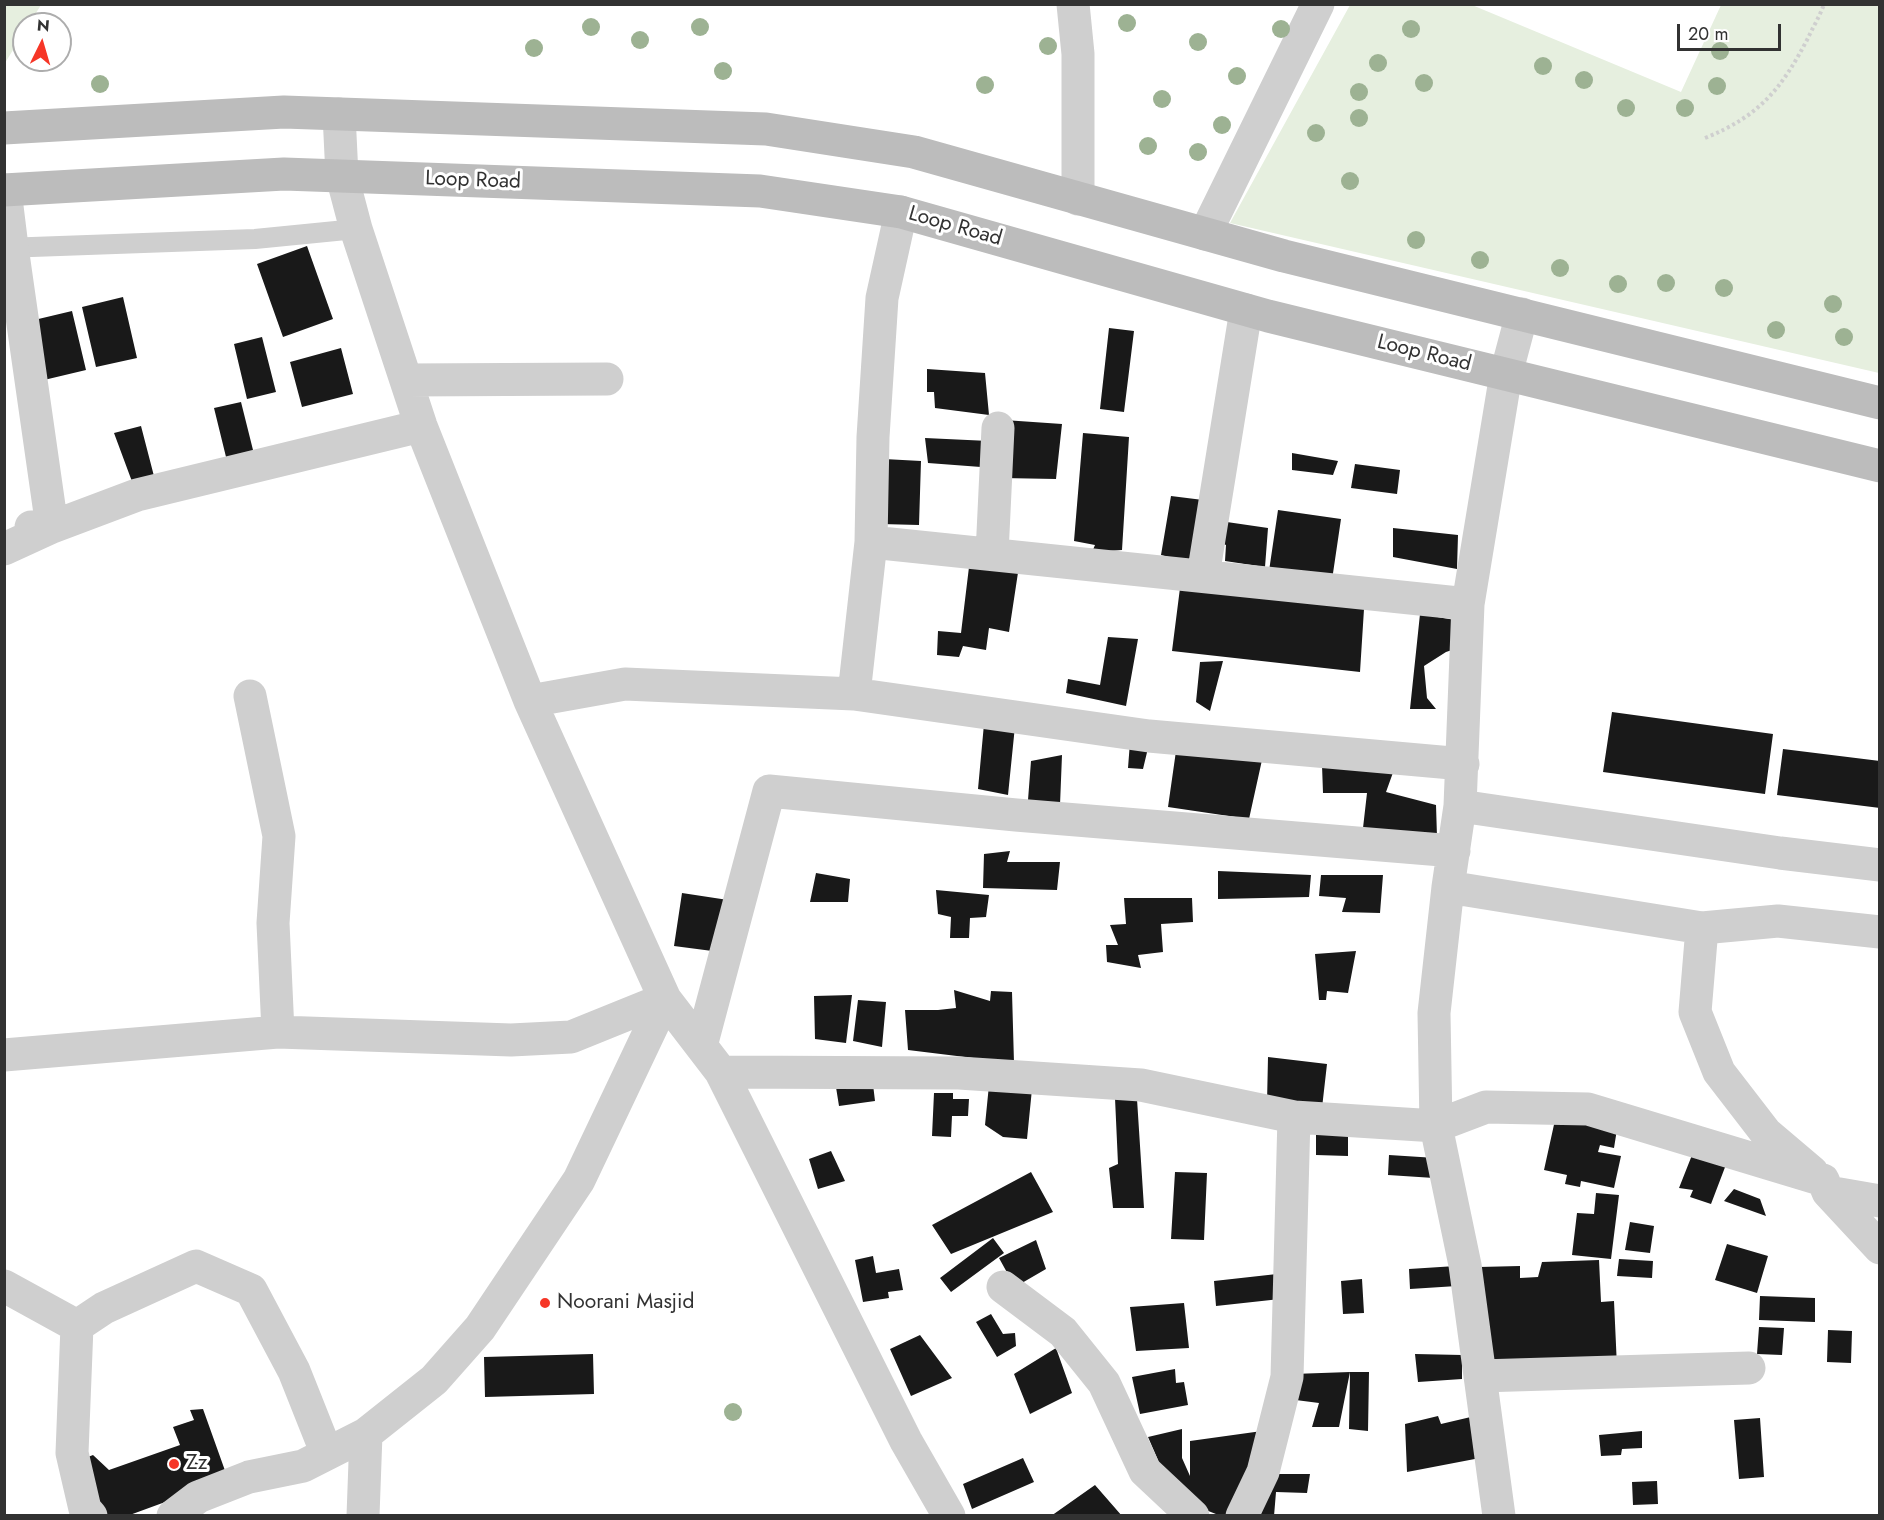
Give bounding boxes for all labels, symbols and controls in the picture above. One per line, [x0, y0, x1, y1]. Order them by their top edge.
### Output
north arrow [12, 12, 72, 72]
scale bar [1680, 12, 1784, 50]
text: N [36, 14, 51, 38]
text: 20 m [1688, 21, 1728, 47]
street label: Loop Road [425, 167, 521, 195]
street label: Loop Road [905, 202, 1005, 252]
street label: Loop Road [1374, 330, 1474, 378]
place label: Noorani Masjid [557, 1290, 695, 1316]
marker: Noorani Masjid [538, 1296, 552, 1310]
place label: Zz [186, 1451, 207, 1477]
marker: Zz [167, 1457, 181, 1471]

